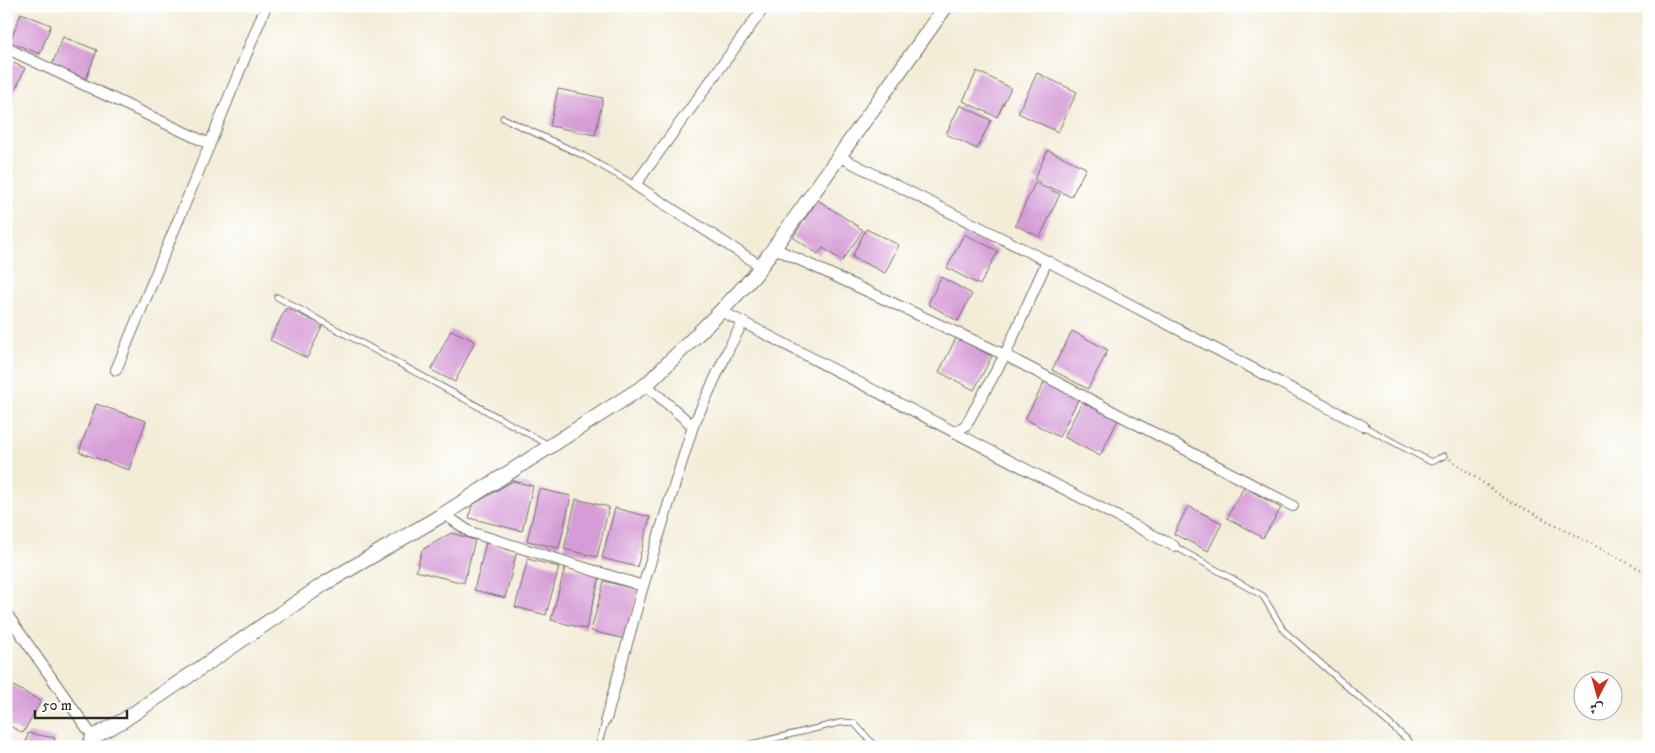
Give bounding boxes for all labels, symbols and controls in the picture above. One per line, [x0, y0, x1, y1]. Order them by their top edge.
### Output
north arrow [1572, 670, 1622, 720]
scale bar [35, 688, 128, 720]
text: 50 m [42, 696, 72, 715]
text: ش [1589, 698, 1605, 718]

